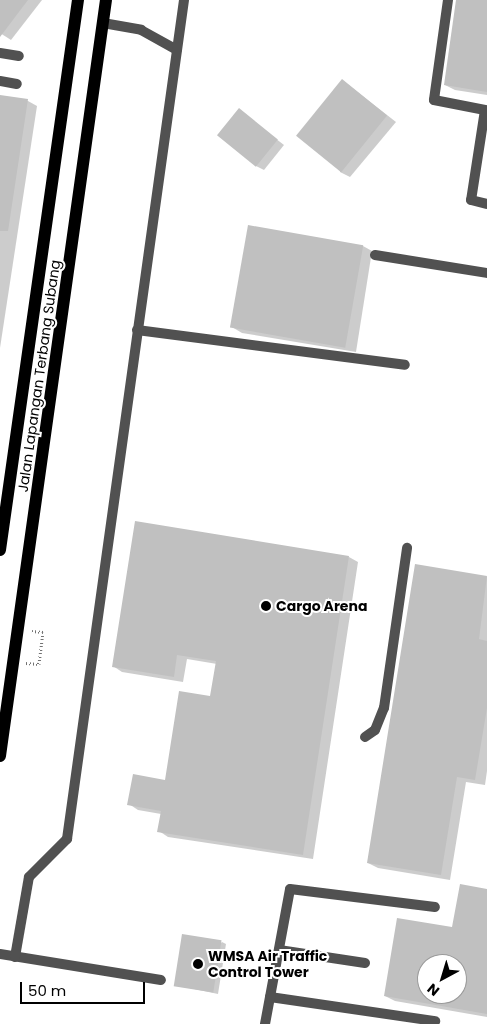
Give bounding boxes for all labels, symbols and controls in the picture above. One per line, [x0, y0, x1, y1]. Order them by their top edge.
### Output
street label: Jalan Lapangan Terbang Subang [14, 259, 64, 493]
place label: Cargo Arena [276, 598, 367, 614]
marker: Cargo Arena [260, 600, 272, 612]
place label: WMSA Air Traffic Control Tower [208, 948, 327, 980]
north arrow [417, 954, 467, 1004]
marker: WMSA Air Traffic Control Tower [192, 958, 204, 970]
scale bar [22, 972, 148, 1004]
text: N [423, 979, 444, 1001]
text: 50 m [28, 980, 66, 1001]

